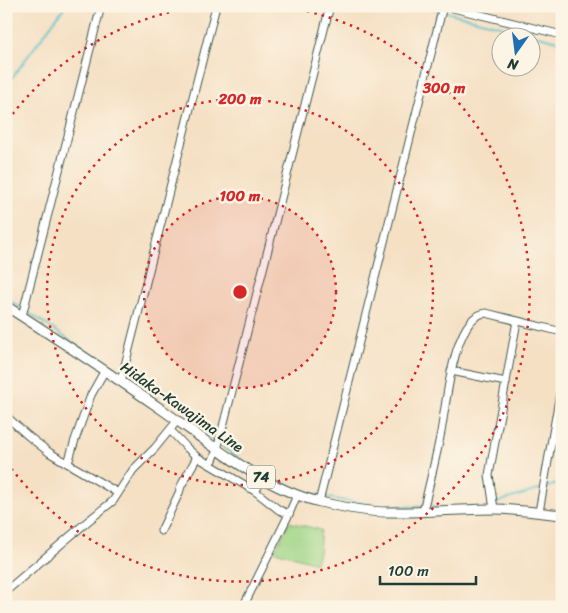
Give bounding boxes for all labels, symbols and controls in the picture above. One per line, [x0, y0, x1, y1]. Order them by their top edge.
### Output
north arrow [490, 28, 540, 78]
text: N [505, 51, 522, 78]
text: 300 m [422, 75, 466, 101]
text: 200 m [217, 86, 262, 112]
text: 100 m [220, 183, 261, 209]
centre of rings [231, 283, 249, 301]
street label: Hidaka-Kawajima Line [115, 355, 249, 459]
road number: 74 [247, 466, 275, 488]
scale bar [380, 553, 477, 585]
text: 100 m [388, 558, 429, 584]

